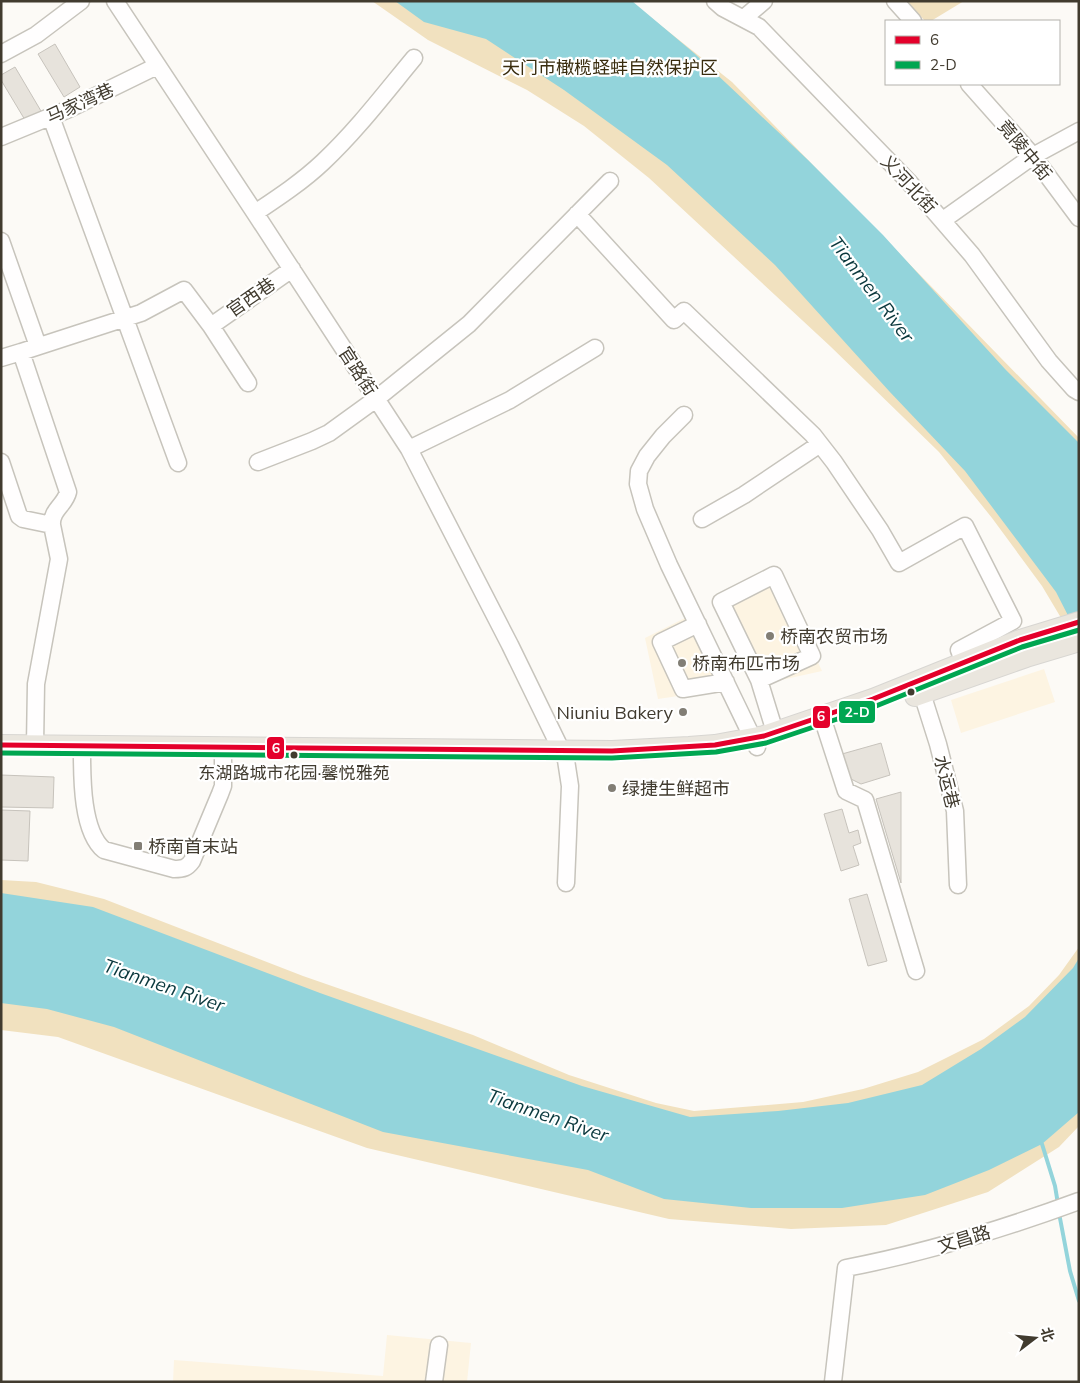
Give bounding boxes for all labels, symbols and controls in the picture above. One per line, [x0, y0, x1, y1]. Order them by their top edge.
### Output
legend [885, 20, 1060, 85]
text: 6 [930, 30, 939, 49]
text: 2-D [930, 55, 957, 74]
park label: 天门市橄榄蛏蚌自然保护区 [502, 56, 718, 79]
street label: 马家湾巷 [42, 78, 118, 128]
street label: 竟陵中街 [993, 115, 1057, 185]
street label: 义河北街 [876, 150, 942, 218]
water label: Tianmen River [824, 231, 920, 348]
street label: 官西巷 [222, 272, 280, 322]
street label: 官路街 [334, 342, 382, 400]
place label: 桥南农贸市场 [780, 625, 888, 648]
marker: 桥南农贸市场 [764, 630, 776, 642]
place label: 桥南布匹市场 [692, 652, 800, 675]
marker: 桥南布匹市场 [676, 657, 688, 669]
unlabelled marker [906, 687, 916, 697]
line badge: 2-D [838, 700, 876, 724]
place label: Niuniu Bakery [556, 701, 673, 724]
text: 2-D [844, 703, 870, 721]
line badge: 6 [812, 705, 831, 729]
marker: Niuniu Bakery [677, 706, 689, 718]
text: 6 [817, 707, 825, 725]
line badge: 6 [266, 736, 285, 760]
text: 6 [272, 739, 280, 757]
marker: 东湖路城市花园·馨悦雅苑 [289, 750, 299, 760]
street label: 水运巷 [929, 753, 965, 811]
place label: 东湖路城市花园·馨悦雅苑 [199, 762, 389, 783]
place label: 绿捷生鲜超市 [622, 777, 730, 800]
marker: 绿捷生鲜超市 [606, 782, 618, 794]
place label: 桥南首末站 [148, 835, 238, 858]
marker: 桥南首末站 [132, 840, 144, 852]
water label: Tianmen River [100, 953, 229, 1017]
water label: Tianmen River [484, 1083, 613, 1147]
street label: 文昌路 [935, 1220, 993, 1258]
north arrow [1010, 1313, 1060, 1363]
text: 北 [1037, 1325, 1058, 1344]

